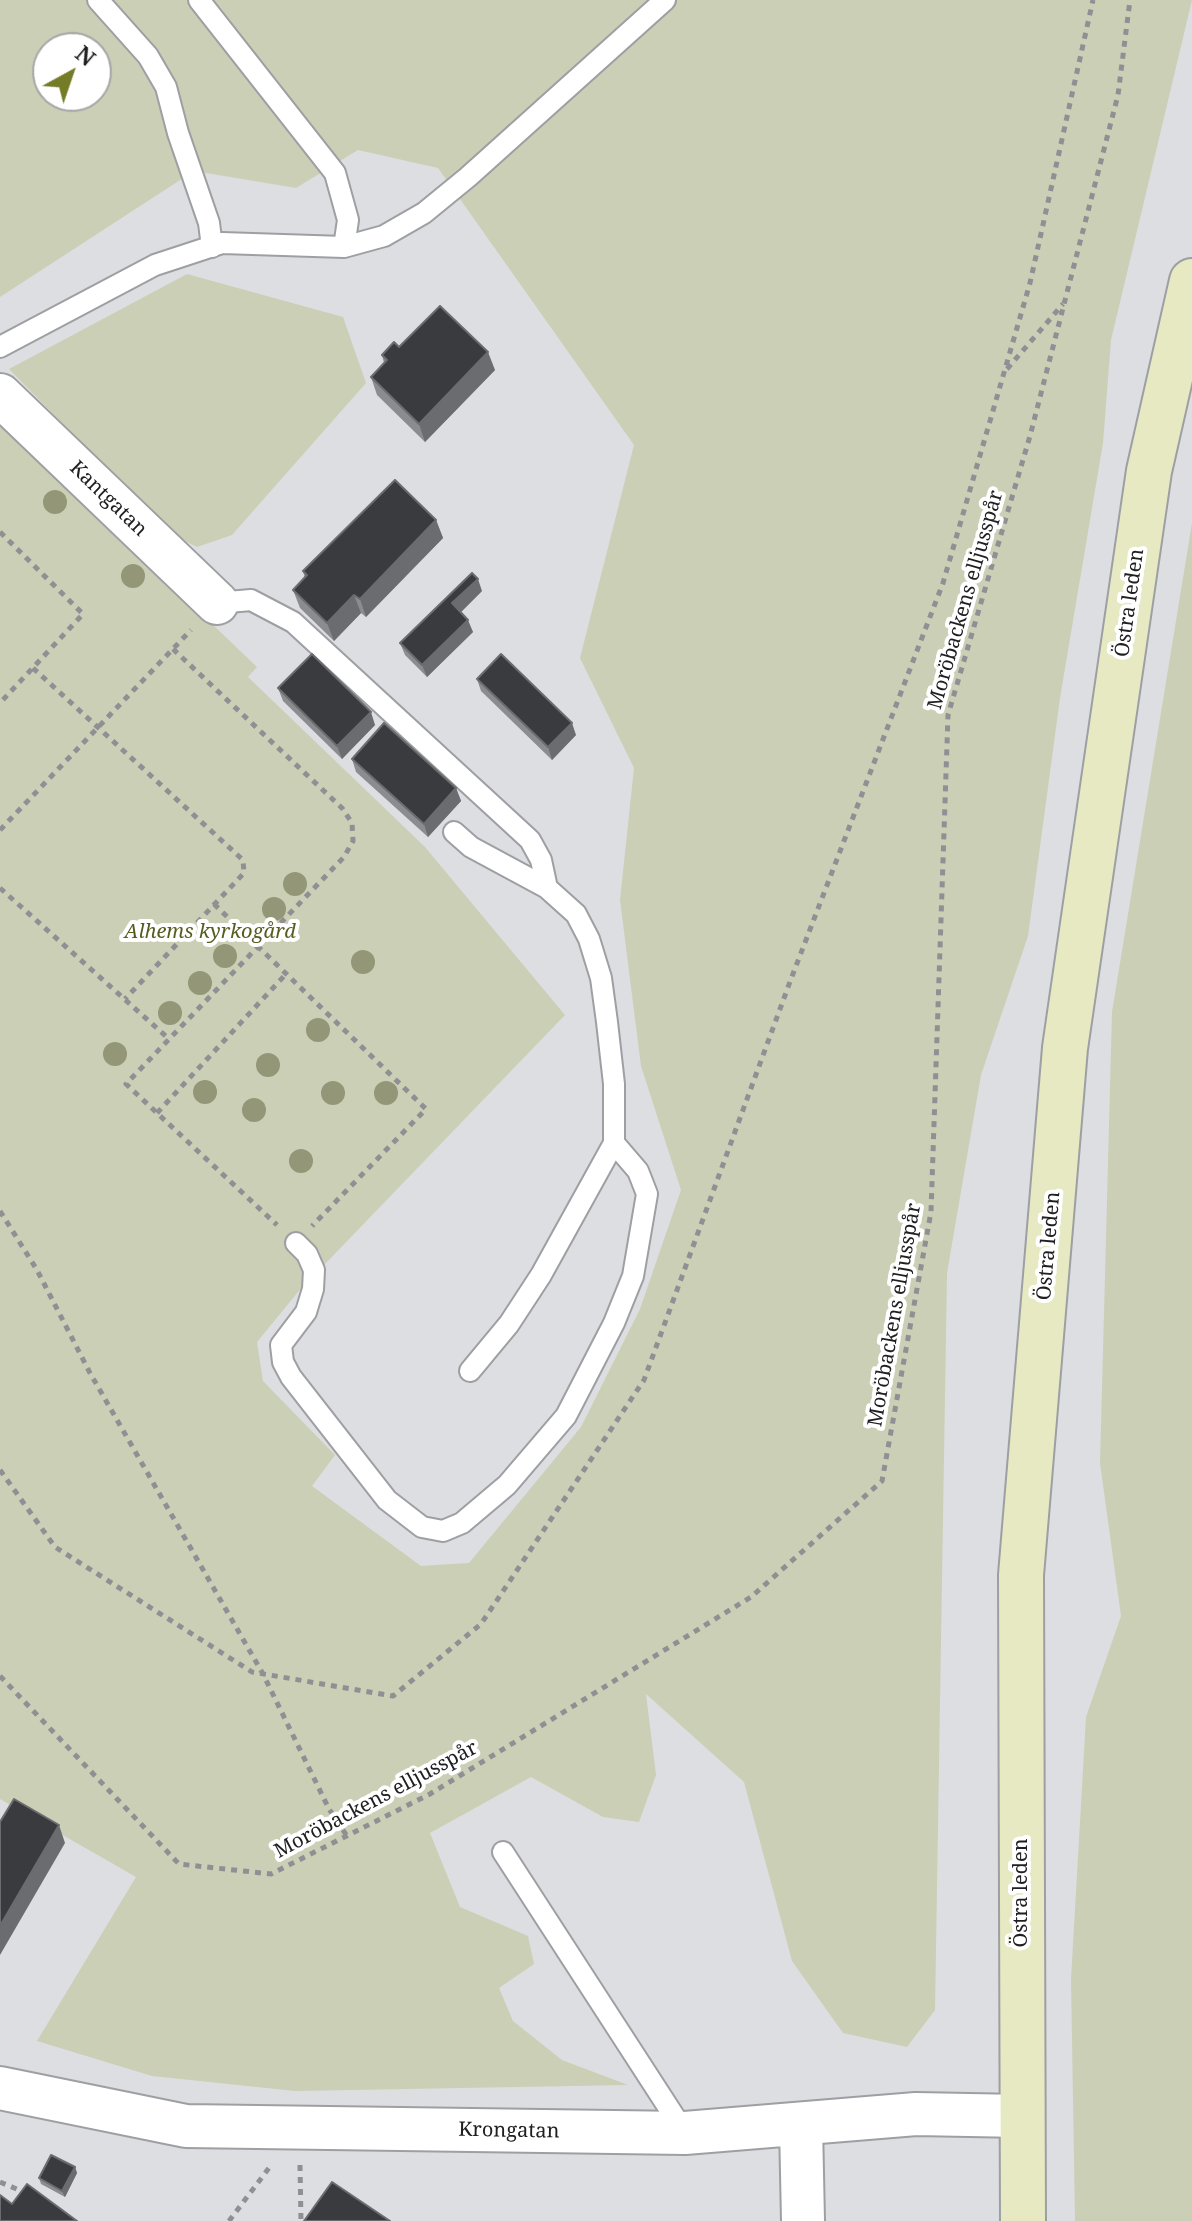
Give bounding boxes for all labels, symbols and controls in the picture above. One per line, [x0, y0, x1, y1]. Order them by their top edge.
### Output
north arrow [32, 32, 112, 112]
text: N [70, 38, 102, 72]
street label: Kantgatan [64, 456, 152, 542]
street label: Moröbackens elljusspår [923, 488, 1009, 712]
street label: Östra leden [1111, 547, 1149, 659]
park label: Alhems kyrkogård [124, 920, 296, 944]
street label: Östra leden [1032, 1191, 1066, 1301]
street label: Moröbackens elljusspår [864, 1201, 926, 1429]
street label: Moröbackens elljusspår [270, 1736, 482, 1864]
street label: Östra leden [1009, 1838, 1033, 1948]
street label: Krongatan [458, 2118, 560, 2144]

